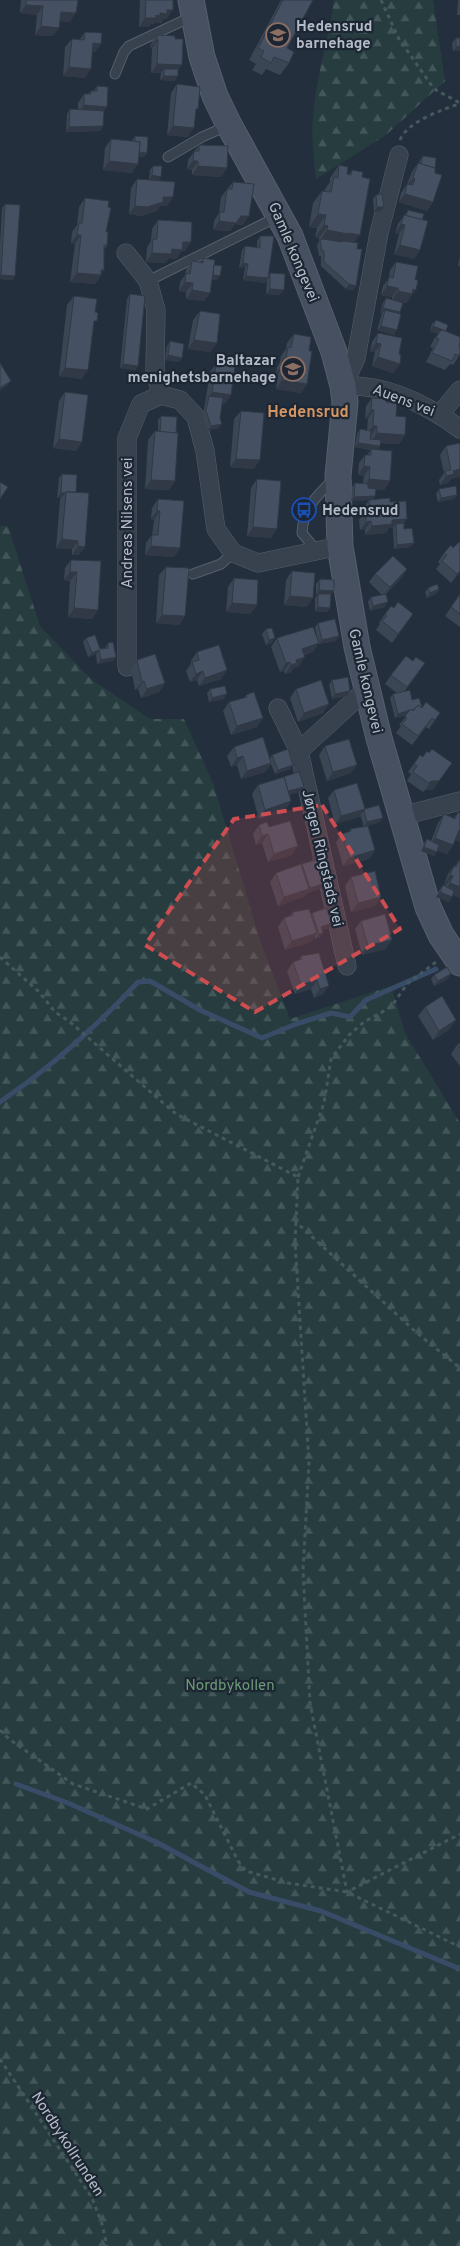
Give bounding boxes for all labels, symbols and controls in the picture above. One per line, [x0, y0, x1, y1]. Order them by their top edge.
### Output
place label: Hedensrud barnehage [296, 18, 372, 54]
school or university icon: Hedensrud barnehage [265, 22, 291, 48]
street label: Gamle kongevei [263, 200, 322, 305]
place label: Baltazar menighetsbarnehage [128, 352, 277, 388]
school or university icon: Baltazar menighetsbarnehage [280, 356, 306, 382]
street label: Auens vei [370, 381, 437, 422]
district label: Hedensrud [267, 403, 349, 423]
street label: Andreas Nilsens vei [119, 457, 138, 589]
bus stop icon: Hedensrud [291, 497, 317, 523]
place label: Hedensrud [322, 502, 398, 521]
street label: Gamle kongevei [343, 627, 386, 735]
street label: Jørgen Ringstads vei [296, 788, 347, 929]
park label: Nordbykollen [185, 1677, 275, 1696]
street label: Nordbykollrunden [26, 2089, 108, 2201]

